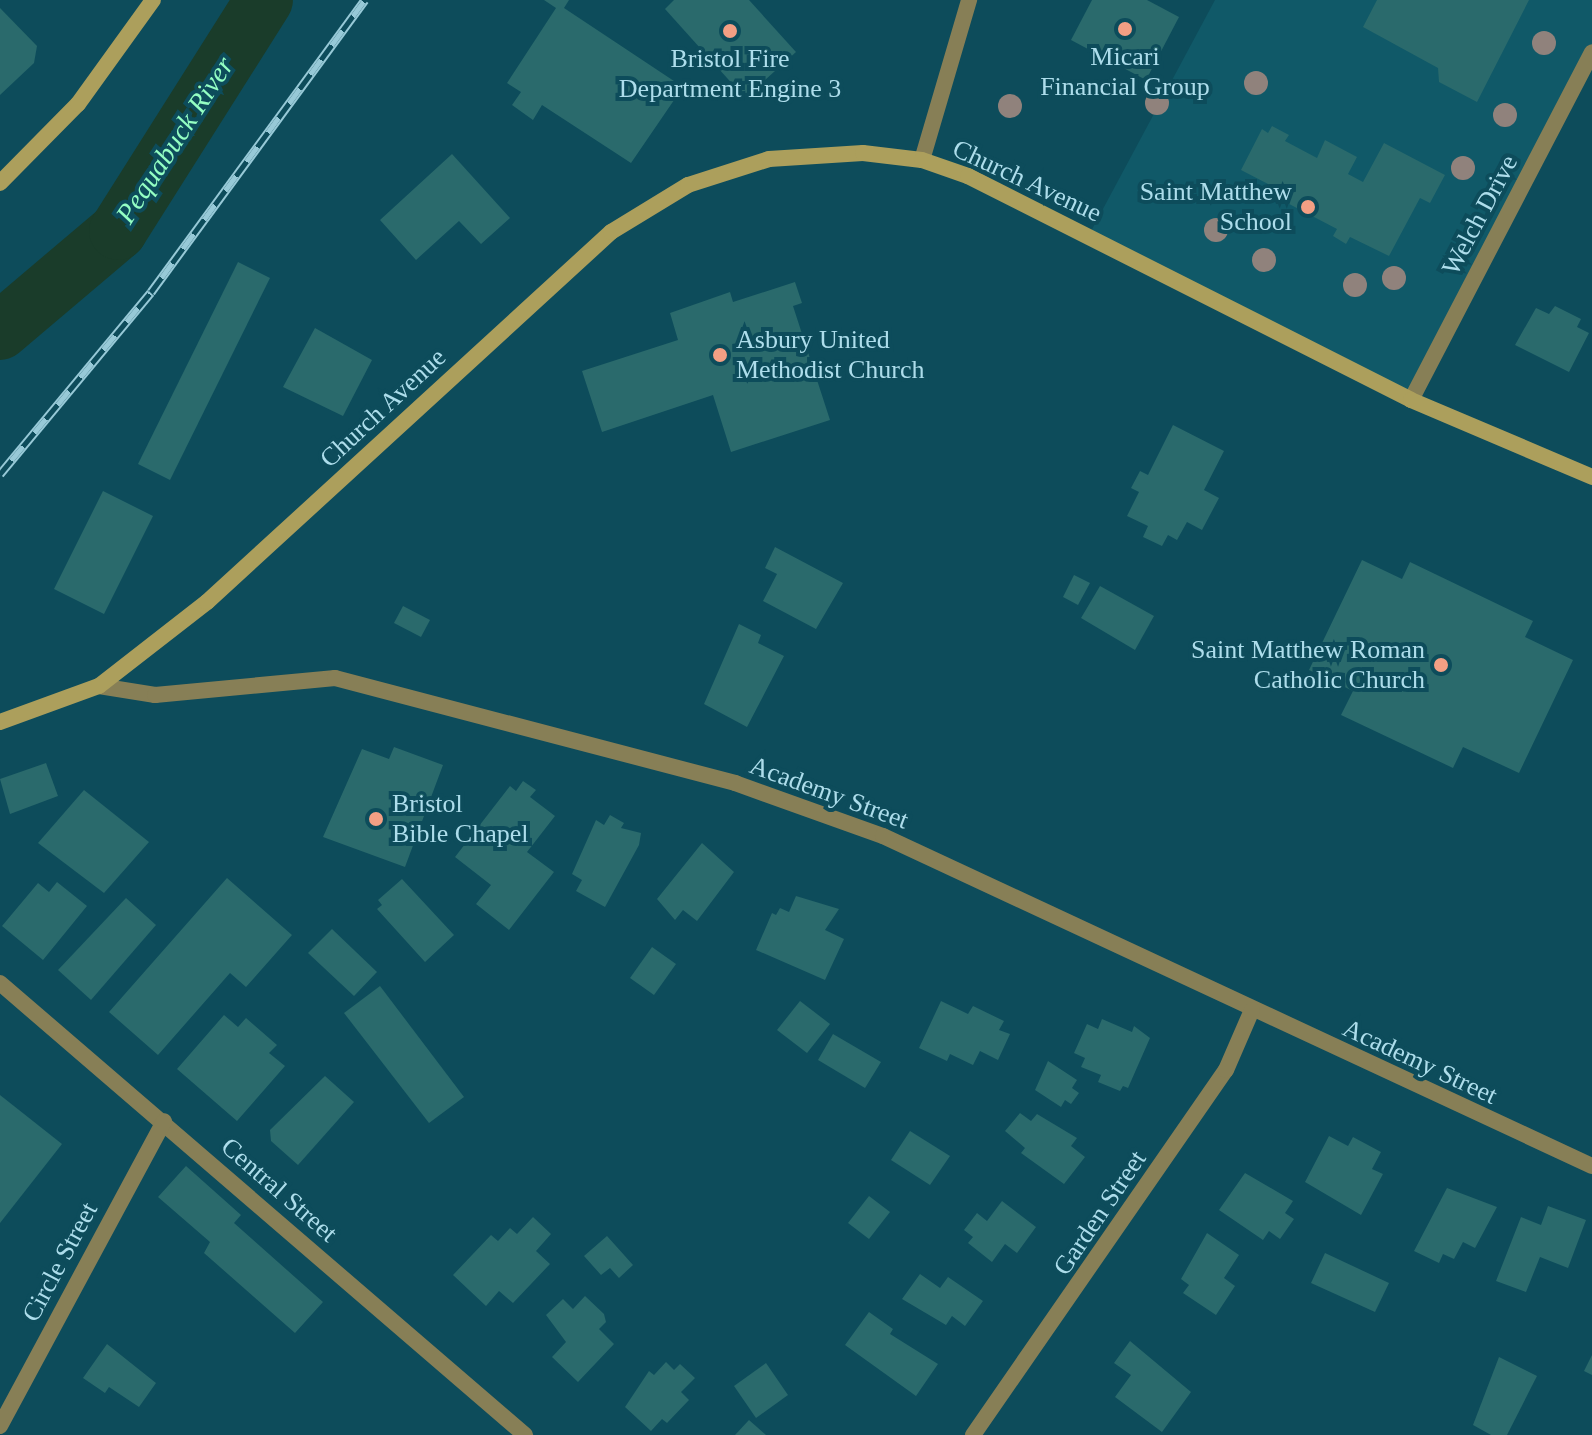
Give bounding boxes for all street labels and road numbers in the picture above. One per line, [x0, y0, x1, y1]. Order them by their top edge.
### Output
street label: Church Avenue [947, 133, 1107, 229]
street label: Welch Drive [1435, 150, 1525, 280]
street label: Church Avenue [313, 341, 453, 475]
street label: Academy Street [745, 750, 913, 836]
street label: Academy Street [1338, 1013, 1502, 1111]
street label: Central Street [215, 1131, 343, 1249]
street label: Garden Street [1047, 1145, 1153, 1281]
street label: Circle Street [16, 1197, 104, 1327]

